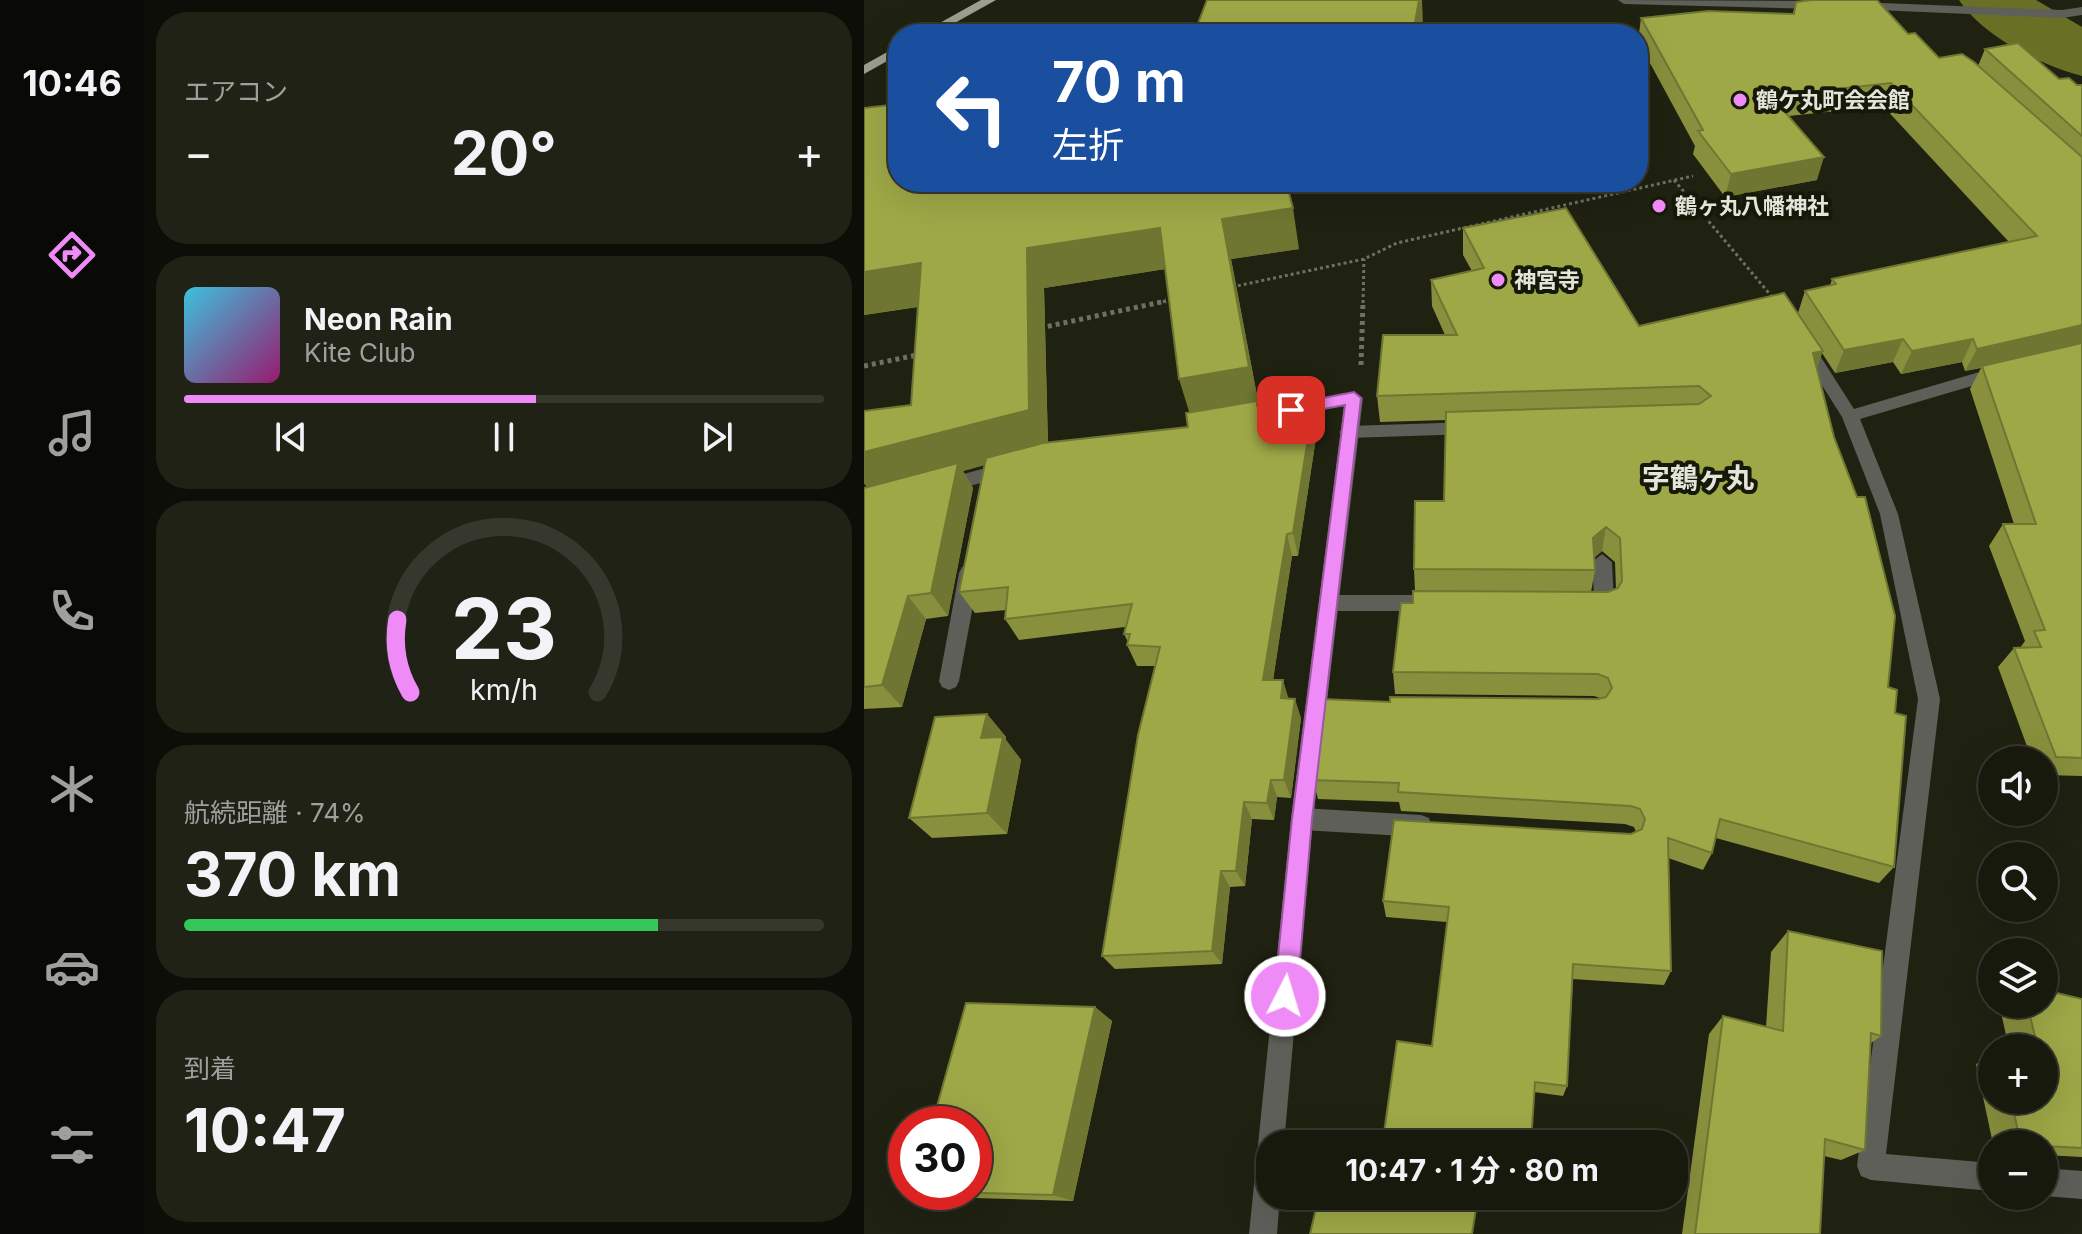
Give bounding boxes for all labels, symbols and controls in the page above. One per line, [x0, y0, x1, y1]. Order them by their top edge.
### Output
text: 70 m [1052, 48, 1186, 116]
icon: left [920, 56, 1024, 160]
text: 10:46 [22, 61, 122, 105]
text: エアコン [184, 76, 288, 107]
place label: 鶴ケ丸町会会館 [1756, 87, 1910, 113]
marker: 鶴ケ丸町会会館 [1731, 91, 1749, 109]
text: 20° [451, 117, 557, 189]
text: 左折 [1052, 123, 1124, 167]
text: − [184, 126, 213, 180]
text: + [795, 126, 824, 180]
place label: 鶴ヶ丸八幡神社 [1675, 193, 1829, 219]
marker: 鶴ヶ丸八幡神社 [1650, 197, 1668, 215]
icon: directions [44, 227, 100, 283]
place label: 神宮寺 [1514, 267, 1580, 293]
marker: 神宮寺 [1489, 271, 1507, 289]
text: Neon Rain [304, 301, 453, 337]
text: Kite Club [304, 337, 415, 368]
pin [1257, 376, 1325, 444]
icon: arrive [1269, 388, 1313, 432]
icon: music [44, 405, 100, 461]
icon: previous [269, 415, 313, 459]
icon: pause [482, 415, 526, 459]
icon: next [695, 415, 739, 459]
district label: 字鶴ヶ丸 [1642, 461, 1754, 495]
text: 23 [451, 578, 557, 679]
icon: phone [44, 583, 100, 639]
text: km/h [470, 672, 538, 707]
map controls [1978, 746, 2058, 1210]
button: sound [1978, 746, 2058, 826]
icon: climate [44, 761, 100, 817]
text: 航続距離 · 74% [184, 797, 366, 828]
text: 370 km [184, 838, 401, 910]
button: search [1978, 842, 2058, 922]
button: layers [1978, 938, 2058, 1018]
icon: car [44, 939, 100, 995]
position arrow [1243, 954, 1327, 1038]
button: + [1978, 1034, 2058, 1114]
text: 到着 [184, 1053, 236, 1084]
text: 10:47 [184, 1094, 346, 1166]
speed limit sign: 30 [888, 1106, 992, 1210]
icon: filters [44, 1117, 100, 1173]
button: − [1978, 1130, 2058, 1210]
text: 10:47 · 1 分 · 80 m [1345, 1152, 1599, 1188]

